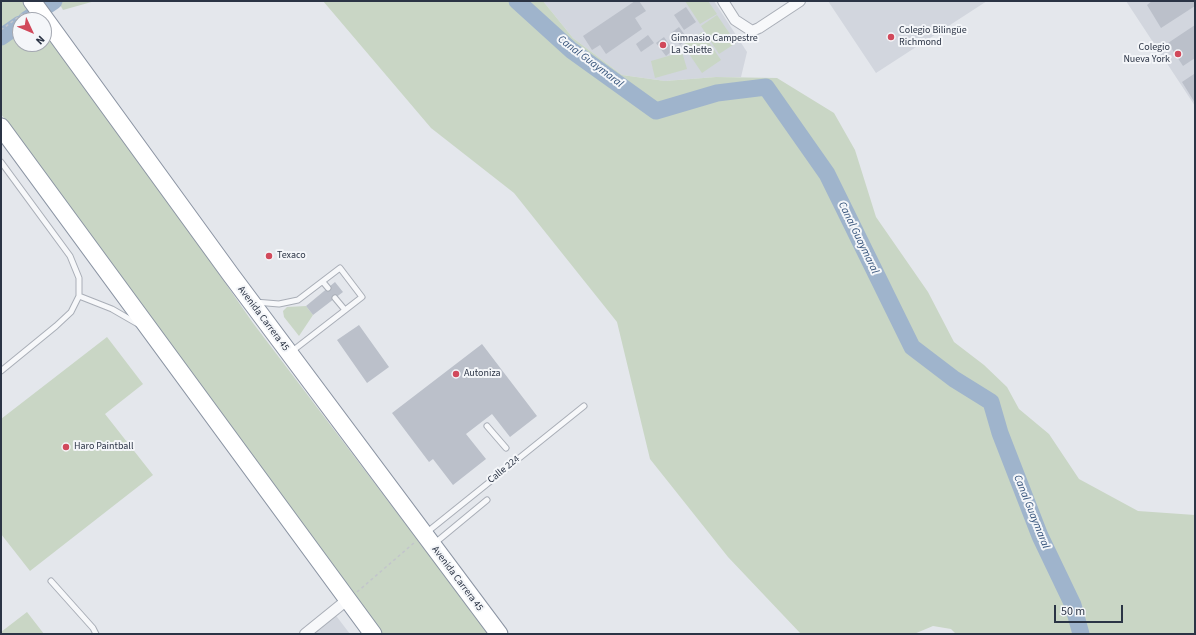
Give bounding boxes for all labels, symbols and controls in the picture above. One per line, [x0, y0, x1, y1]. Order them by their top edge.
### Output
north arrow [12, 12, 52, 52]
place label: Colegio Bilingüe Richmond [899, 25, 967, 48]
text: N [32, 32, 48, 48]
marker: Colegio Bilingüe Richmond [886, 32, 896, 42]
water label: Canal Guaymaral [555, 33, 625, 91]
place label: Gimnasio Campestre La Salette [671, 33, 758, 56]
marker: Gimnasio Campestre La Salette [658, 40, 668, 50]
place label: Colegio Nueva York [1123, 42, 1170, 66]
marker: Colegio Nueva York [1173, 49, 1183, 59]
water label: Canal Guaymaral [835, 200, 881, 276]
place label: Texaco [277, 250, 306, 262]
marker: Texaco [264, 251, 274, 261]
street label: Avenida Carrera 45 [235, 284, 291, 354]
place label: Autoniza [464, 368, 500, 380]
marker: Autoniza [451, 369, 461, 379]
place label: Haro Paintball [74, 441, 133, 453]
marker: Haro Paintball [61, 442, 71, 452]
street label: Calle 224 [486, 453, 522, 487]
water label: Canal Guaymaral [1010, 473, 1052, 551]
street label: Avenida Carrera 45 [429, 544, 485, 614]
scale bar [1056, 597, 1125, 623]
text: 50 m [1061, 603, 1085, 620]

